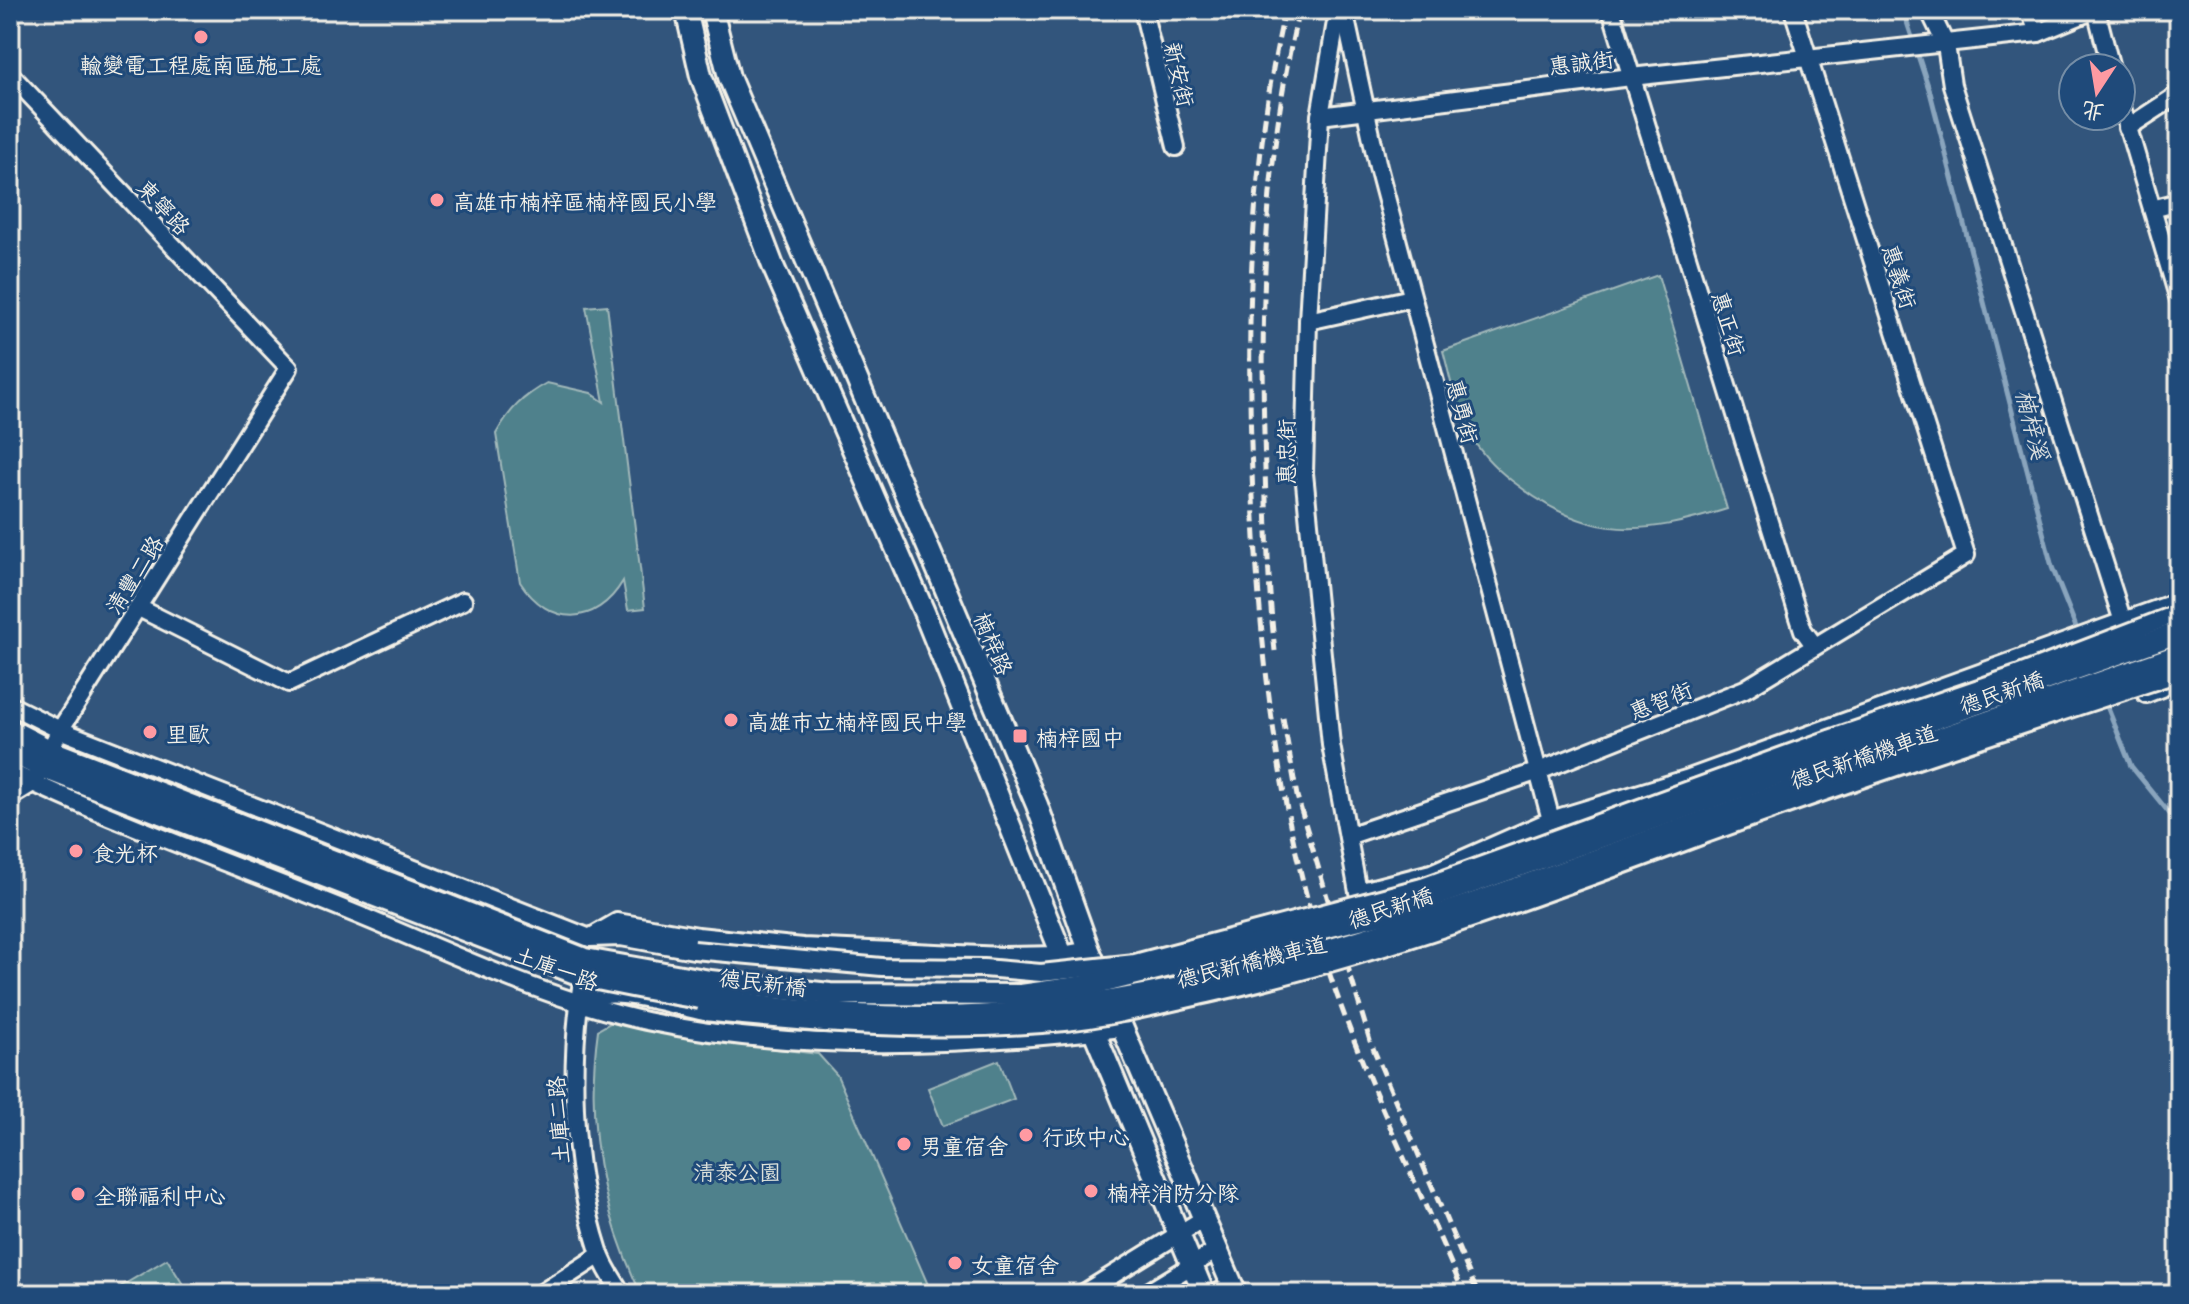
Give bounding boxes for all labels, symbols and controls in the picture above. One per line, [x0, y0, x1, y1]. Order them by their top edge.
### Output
marker: 輸變電工程處南區施工處 [192, 28, 210, 46]
street label: 新安街 [1157, 38, 1205, 110]
street label: 惠誠街 [1546, 41, 1616, 81]
place label: 輸變電工程處南區施工處 [80, 47, 322, 80]
north arrow [2057, 52, 2137, 132]
text: 北 [2078, 95, 2107, 131]
street label: 東寧路 [130, 171, 200, 241]
place label: 高雄市楠梓區楠梓國民小學 [453, 184, 717, 217]
marker: 高雄市楠梓區楠梓國民小學 [428, 191, 446, 209]
street label: 惠義街 [1875, 240, 1927, 312]
street label: 惠正街 [1705, 287, 1755, 359]
street label: 惠勇街 [1440, 375, 1488, 447]
water label: 楠梓溪 [2008, 385, 2061, 465]
street label: 惠忠街 [1268, 419, 1301, 485]
street label: 清豐二路 [96, 528, 170, 620]
street label: 楠梓路 [967, 606, 1023, 680]
street label: 德民新橋 [1954, 661, 2048, 721]
street label: 惠智街 [1623, 671, 1697, 727]
place label: 高雄市立楠梓國民中學 [747, 704, 967, 737]
marker: 高雄市立楠梓國民中學 [722, 711, 740, 729]
street label: 德民新橋機車道 [1785, 714, 1941, 796]
place label: 里歐 [166, 716, 210, 749]
place label: 楠梓國中 [1036, 720, 1124, 753]
marker: 里歐 [141, 723, 159, 741]
marker: 楠梓國中 [1011, 727, 1029, 745]
place label: 食光杯 [92, 835, 158, 868]
marker: 食光杯 [67, 842, 85, 860]
street label: 德民新橋 [1343, 877, 1437, 935]
street label: 德民新橋機車道 [1172, 925, 1330, 995]
street label: 土庫一路 [510, 936, 604, 998]
street label: 德民新橋 [717, 959, 809, 1003]
street label: 土庫二路 [537, 1075, 577, 1165]
place label: 行政中心 [1042, 1119, 1130, 1152]
marker: 行政中心 [1017, 1126, 1035, 1144]
place label: 男童宿舍 [920, 1128, 1008, 1161]
marker: 男童宿舍 [895, 1135, 913, 1153]
park label: 清泰公園 [693, 1154, 781, 1187]
place label: 楠梓消防分隊 [1107, 1175, 1239, 1208]
place label: 全聯福利中心 [94, 1178, 226, 1211]
marker: 楠梓消防分隊 [1082, 1182, 1100, 1200]
marker: 全聯福利中心 [69, 1185, 87, 1203]
place label: 女童宿舍 [971, 1247, 1059, 1280]
marker: 女童宿舍 [946, 1254, 964, 1272]

